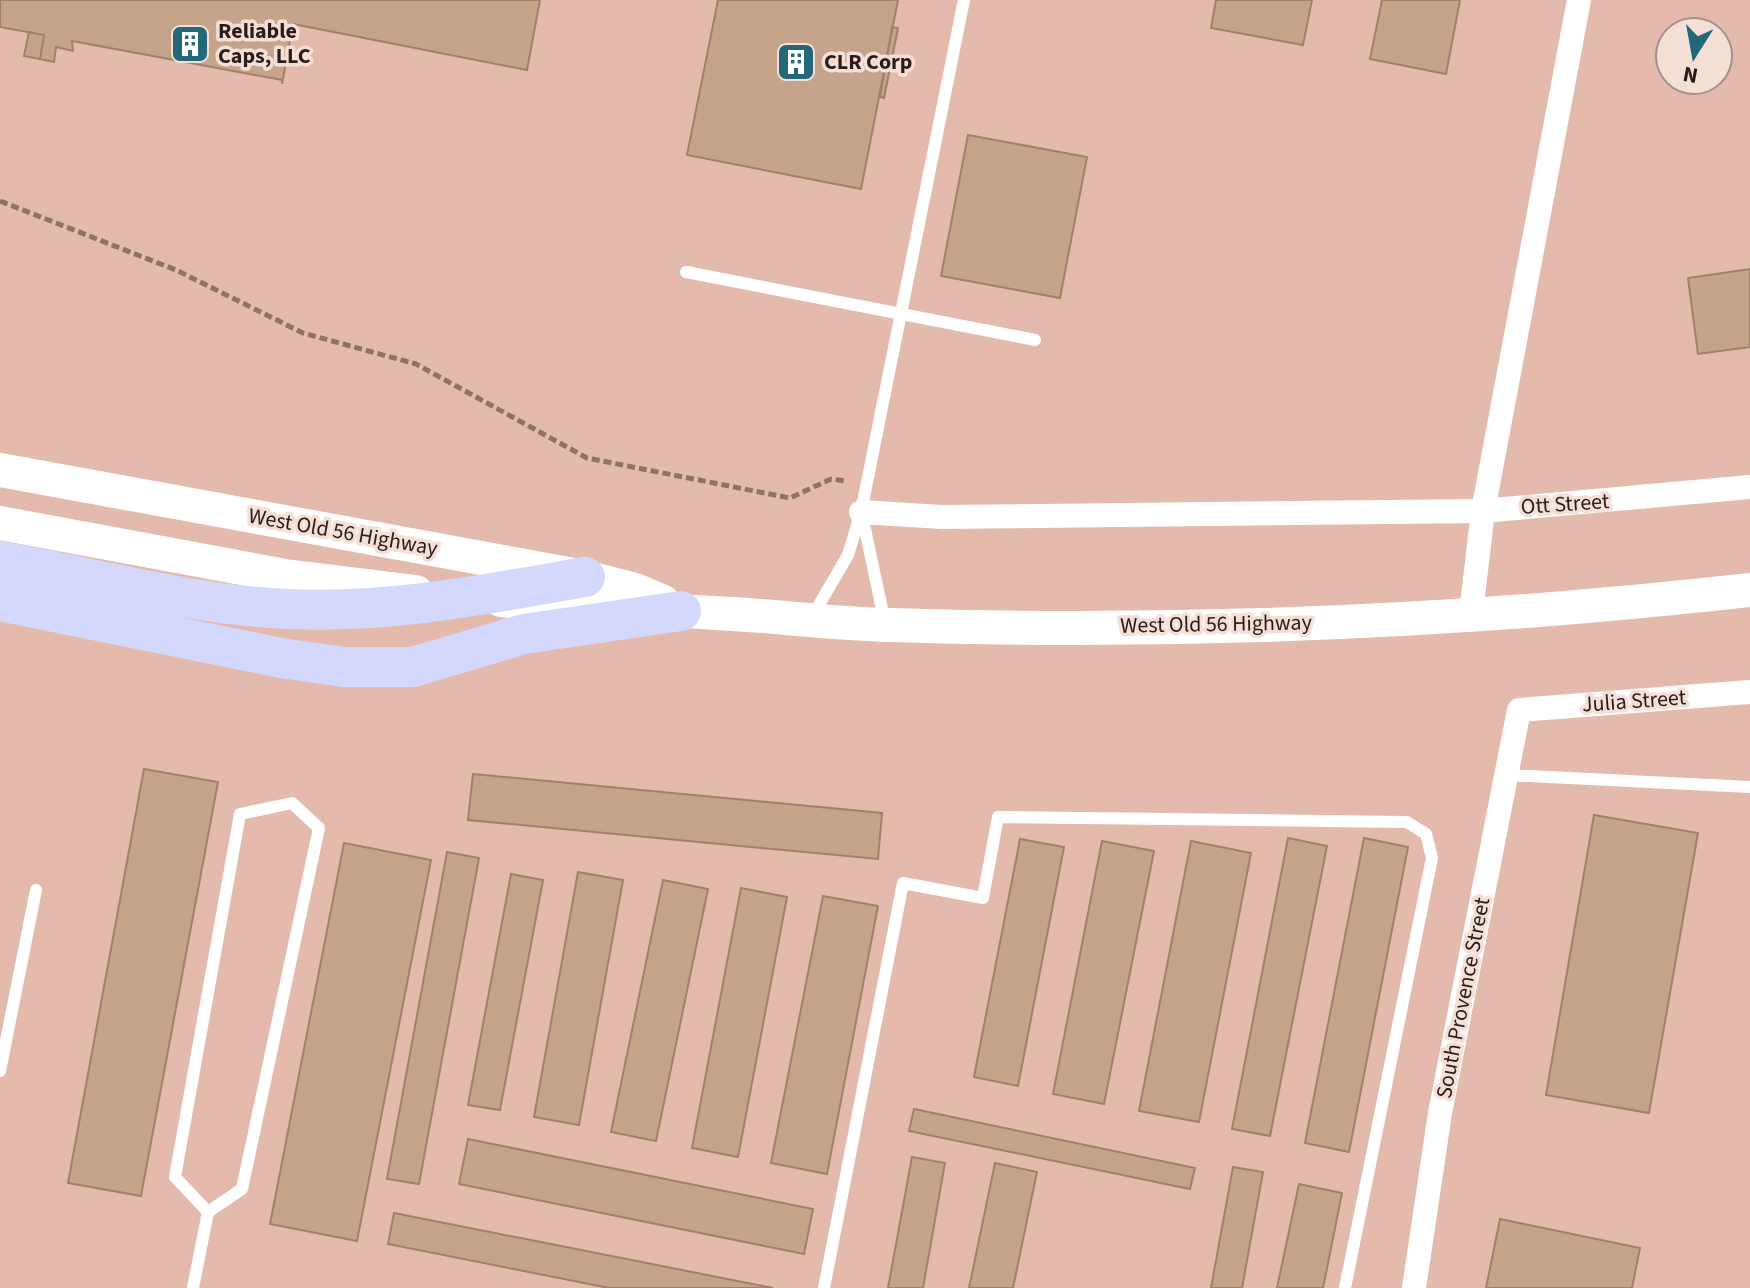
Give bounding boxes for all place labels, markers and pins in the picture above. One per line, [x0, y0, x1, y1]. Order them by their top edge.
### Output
place label: Reliable Caps, LLC [218, 15, 311, 72]
building icon: Reliable Caps, LLC [169, 23, 211, 65]
building icon: CLR Corp [775, 41, 817, 83]
place label: CLR Corp [824, 46, 912, 78]

